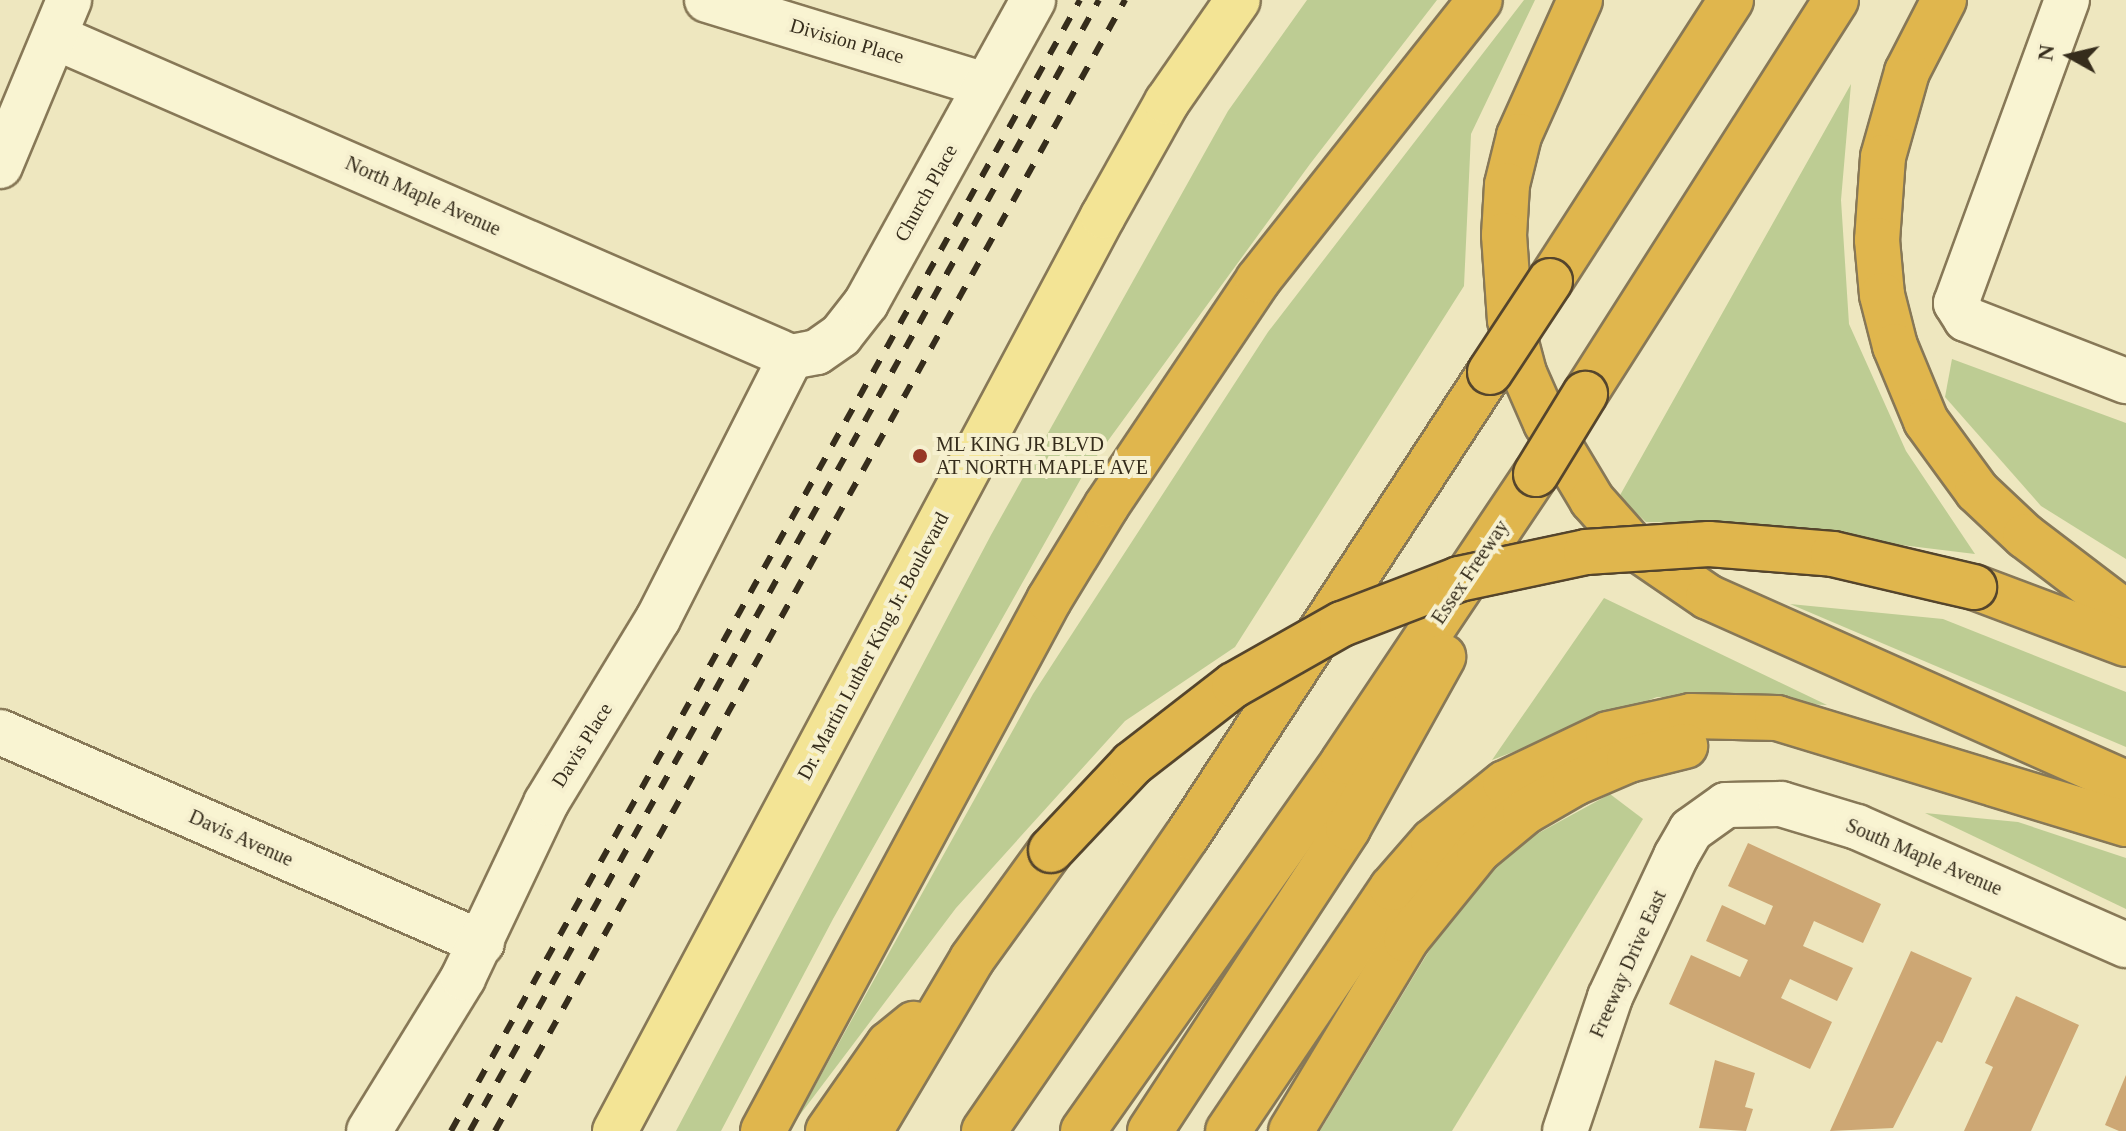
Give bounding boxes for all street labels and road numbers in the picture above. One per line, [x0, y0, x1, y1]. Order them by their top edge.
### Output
street label: Division Place [787, 13, 907, 69]
street label: Church Place [890, 140, 962, 246]
street label: North Maple Avenue [341, 151, 505, 241]
street label: Dr. Martin Luther King Jr. Boulevard [792, 508, 954, 784]
street label: Essex Freeway [1426, 515, 1514, 629]
street label: Davis Place [547, 698, 617, 792]
street label: Davis Avenue [185, 804, 297, 872]
street label: South Maple Avenue [1842, 813, 2006, 901]
street label: Freeway Drive East [1585, 887, 1671, 1041]

